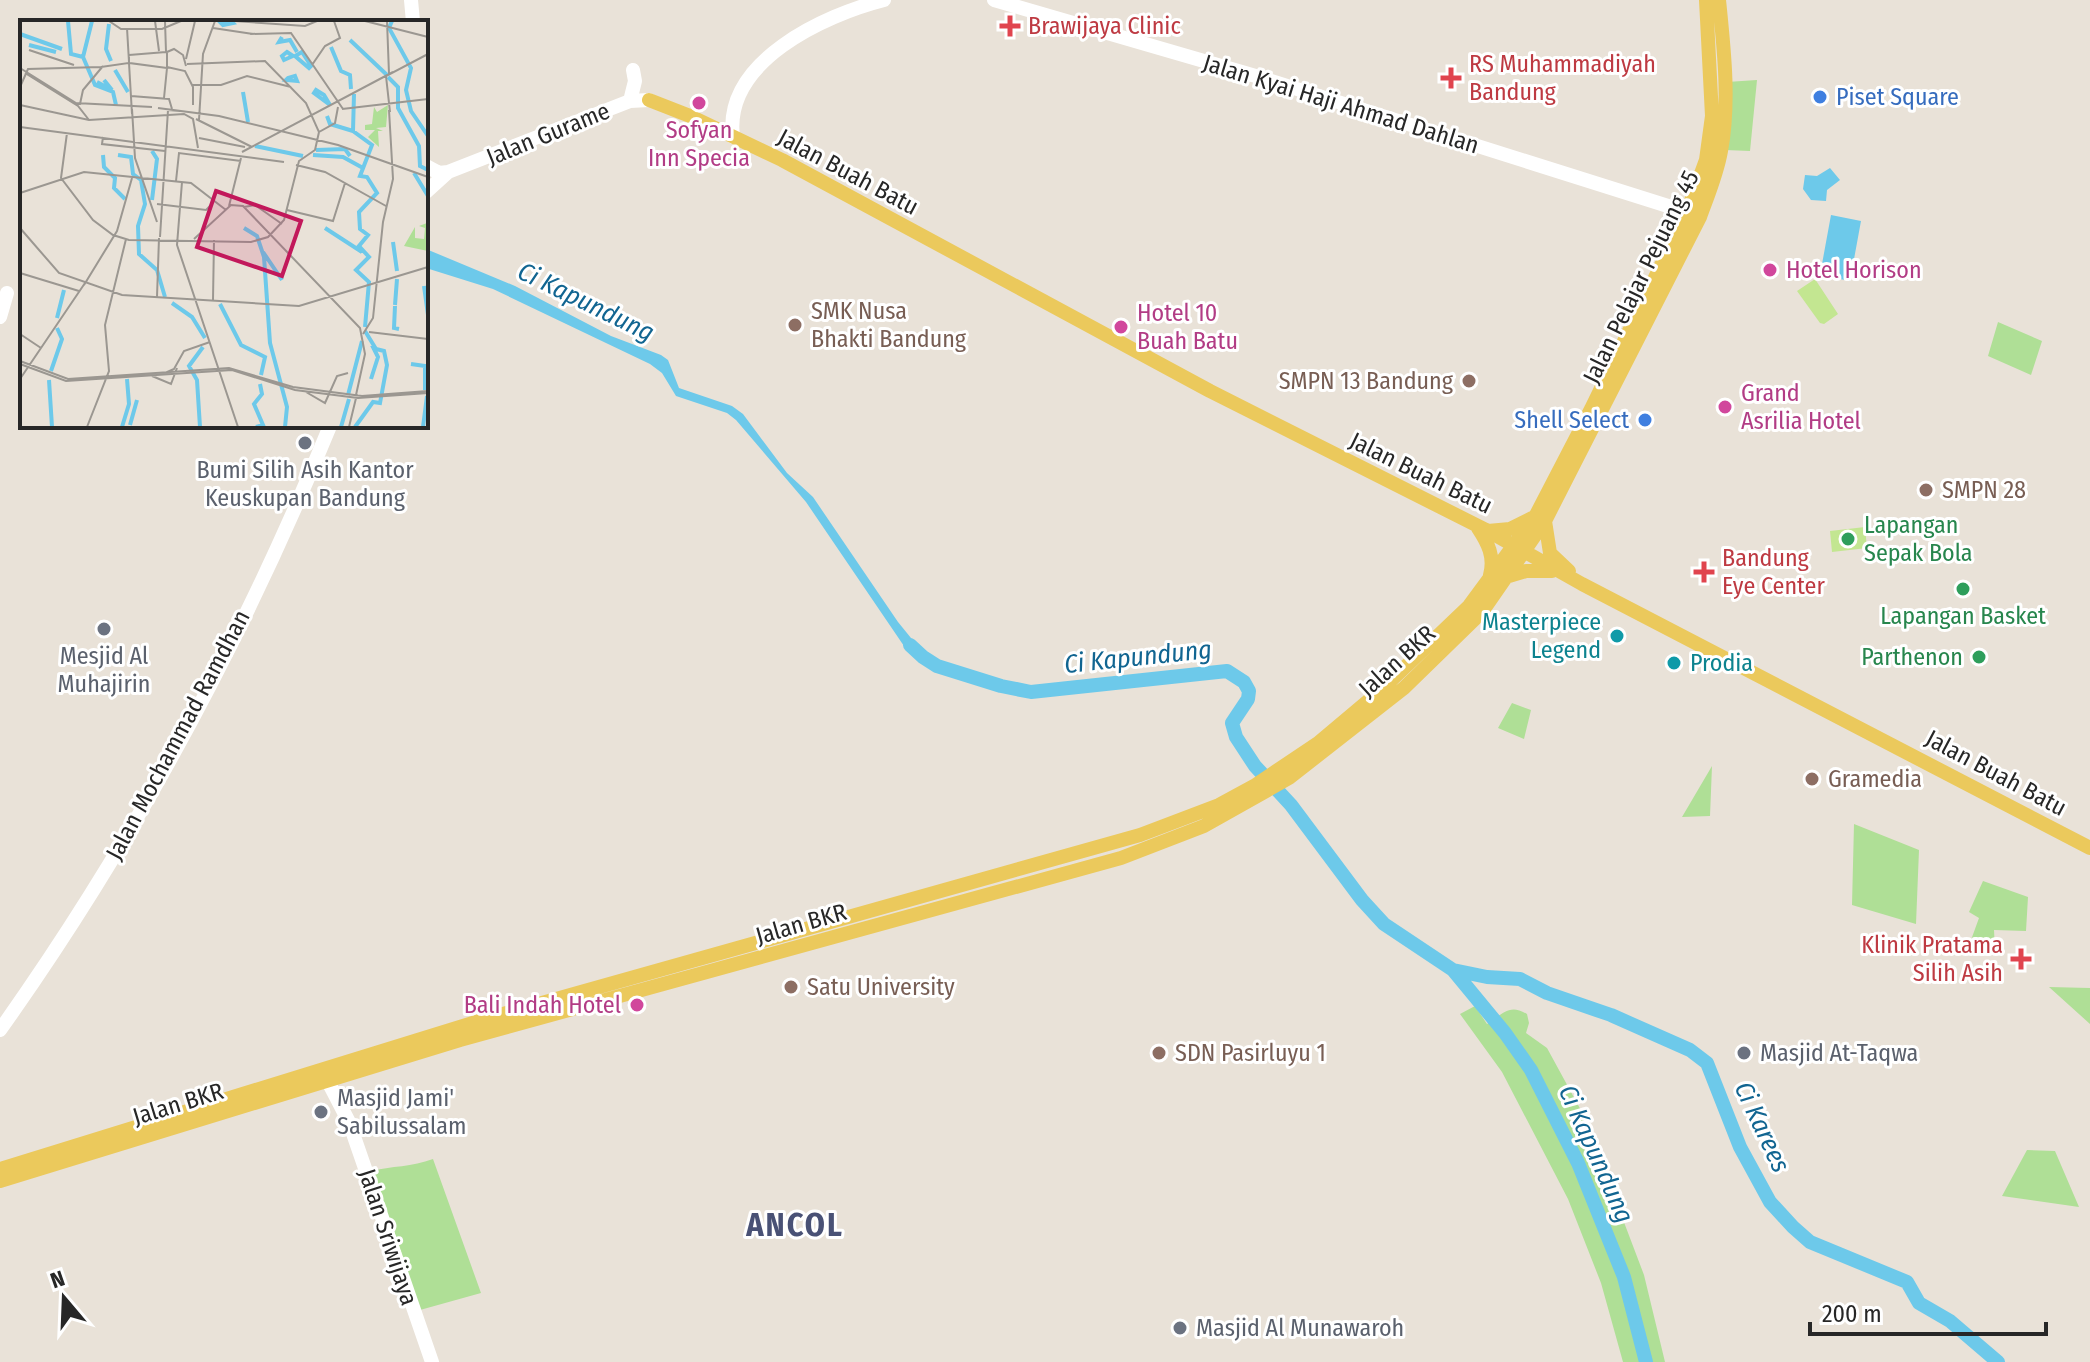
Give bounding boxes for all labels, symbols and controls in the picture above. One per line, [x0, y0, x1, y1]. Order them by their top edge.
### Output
place label: Brawijaya Clinic [1028, 12, 1181, 40]
marker: Brawijaya Clinic [999, 15, 1021, 37]
inset map [20, 20, 428, 428]
street label: Jalan Kyai Haji Ahmad Dahlan [1200, 49, 1482, 159]
place label: RS Muhammadiyah Bandung [1469, 50, 1656, 106]
marker: RS Muhammadiyah Bandung [1440, 67, 1462, 89]
place label: Piset Square [1836, 83, 1959, 111]
marker: Piset Square [1811, 88, 1829, 106]
marker: Sofyan Inn Specia [690, 94, 708, 112]
street label: Jalan Gurame [482, 97, 614, 171]
place label: Sofyan Inn Specia [648, 116, 750, 172]
street label: Jalan Buah Batu [773, 123, 923, 221]
street label: Jalan Pelajar Pejuang 45 [1577, 166, 1705, 388]
water label: Ci Kapundung [513, 256, 659, 348]
place label: Hotel Horison [1786, 256, 1922, 284]
marker: Hotel Horison [1761, 261, 1779, 279]
place label: SMK Nusa Bhakti Bandung [811, 297, 967, 353]
place label: Hotel 10 Buah Batu [1137, 299, 1238, 355]
marker: SMK Nusa Bhakti Bandung [786, 316, 804, 334]
marker: Hotel 10 Buah Batu [1112, 318, 1130, 336]
place label: SMPN 13 Bandung [1279, 367, 1454, 395]
marker: SMPN 13 Bandung [1460, 372, 1478, 390]
place label: Grand Asrilia Hotel [1741, 379, 1861, 435]
marker: Grand Asrilia Hotel [1716, 398, 1734, 416]
place label: Shell Select [1514, 406, 1629, 434]
marker: Shell Select [1636, 411, 1654, 429]
street label: Jalan Buah Batu [1345, 426, 1497, 520]
marker: Bumi Silih Asih Kantor Keuskupan Bandung [296, 434, 314, 452]
place label: Bumi Silih Asih Kantor Keuskupan Bandung [196, 456, 414, 512]
place label: SMPN 28 [1942, 476, 2026, 504]
marker: SMPN 28 [1917, 481, 1935, 499]
place label: Lapangan Sepak Bola [1864, 511, 1973, 567]
marker: Lapangan Sepak Bola [1839, 530, 1857, 548]
place label: Bandung Eye Center [1722, 544, 1825, 600]
marker: Bandung Eye Center [1693, 561, 1715, 583]
marker: Lapangan Basket [1954, 580, 1972, 598]
place label: Lapangan Basket [1880, 602, 2046, 630]
street label: Jalan Mochammad Ramdhan [100, 605, 256, 865]
place label: Masterpiece Legend [1482, 608, 1601, 664]
street label: Jalan BKR [1353, 619, 1441, 703]
marker: Mesjid Al Muhajirin [95, 620, 113, 638]
marker: Masterpiece Legend [1608, 627, 1626, 645]
water label: Ci Kapundung [1063, 634, 1213, 680]
place label: Mesjid Al Muhajirin [58, 642, 150, 698]
place label: Parthenon [1861, 643, 1963, 671]
marker: Parthenon [1970, 648, 1988, 666]
place label: Prodia [1690, 649, 1753, 677]
marker: Prodia [1665, 654, 1683, 672]
street label: Jalan Buah Batu [1921, 724, 2071, 822]
place label: Gramedia [1828, 765, 1922, 793]
marker: Gramedia [1803, 770, 1821, 788]
street label: Jalan BKR [752, 898, 850, 950]
place label: Klinik Pratama Silih Asih [1861, 931, 2003, 987]
marker: Klinik Pratama Silih Asih [2010, 948, 2032, 970]
place label: Satu University [807, 973, 955, 1001]
marker: Satu University [782, 978, 800, 996]
place label: Bali Indah Hotel [464, 991, 621, 1019]
marker: Bali Indah Hotel [628, 996, 646, 1014]
place label: SDN Pasirluyu 1 [1175, 1039, 1326, 1067]
place label: Masjid At-Taqwa [1760, 1039, 1918, 1067]
marker: SDN Pasirluyu 1 [1150, 1044, 1168, 1062]
marker: Masjid At-Taqwa [1735, 1044, 1753, 1062]
street label: Jalan BKR [129, 1077, 227, 1131]
water label: Ci Karees [1728, 1077, 1796, 1177]
water label: Ci Kapundung [1552, 1080, 1640, 1228]
place label: Masjid Jami' Sabilussalam [337, 1084, 466, 1140]
marker: Masjid Jami' Sabilussalam [312, 1103, 330, 1121]
street label: Jalan Sriwijaya [353, 1165, 423, 1309]
district label: ANCOL [745, 1206, 844, 1244]
north arrow [24, 1258, 104, 1338]
text: N [47, 1265, 68, 1294]
scale bar [1810, 1286, 2046, 1336]
text: 200 m [1822, 1300, 1882, 1328]
place label: Masjid Al Munawaroh [1196, 1314, 1404, 1342]
marker: Masjid Al Munawaroh [1171, 1319, 1189, 1337]

